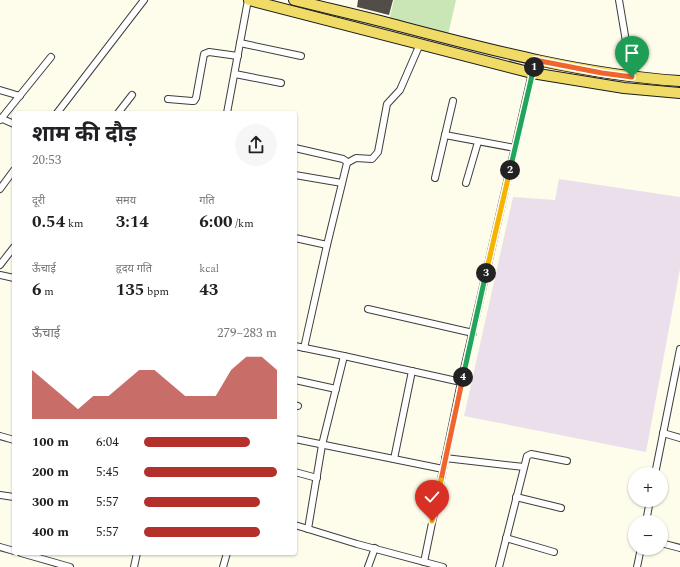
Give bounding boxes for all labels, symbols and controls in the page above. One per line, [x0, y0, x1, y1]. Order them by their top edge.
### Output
pin [615, 36, 649, 77]
icon: arrive [621, 42, 643, 64]
pin: 1 [524, 57, 544, 77]
text: 1 [531, 58, 537, 75]
text: शाम की दौड़ [32, 118, 137, 151]
button: share [235, 124, 277, 166]
text: 20:53 [32, 150, 61, 170]
pin: 2 [500, 160, 520, 180]
text: 2 [507, 161, 513, 178]
text: दूरी [32, 192, 45, 209]
text: समय [116, 192, 136, 209]
text: गति [199, 192, 215, 209]
text: 0.54 [32, 209, 65, 235]
text: 3:14 [116, 209, 149, 235]
text: 6:00 [199, 209, 233, 235]
text: km [65, 215, 84, 232]
text: /km [233, 215, 254, 232]
text: ऊँचाई [32, 260, 56, 277]
text: हृदय गति [116, 260, 152, 277]
text: kcal [199, 260, 219, 277]
pin: 3 [476, 263, 496, 283]
text: 3 [483, 264, 489, 281]
text: 6 [32, 277, 42, 303]
text: 135 [116, 277, 144, 303]
text: 43 [199, 277, 218, 303]
text: m [42, 283, 54, 300]
text: bpm [144, 283, 169, 300]
text: ऊँचाई [32, 323, 60, 343]
text: 279–283 m [217, 323, 277, 343]
pin: 4 [453, 367, 473, 387]
text: 4 [460, 368, 466, 385]
text: 100 m [32, 432, 69, 452]
text: 6:04 [96, 432, 119, 452]
text: 200 m [32, 462, 69, 482]
text: 5:45 [96, 462, 119, 482]
map controls [628, 467, 668, 555]
button: + [628, 467, 668, 507]
pin [415, 480, 449, 521]
icon: check [421, 486, 443, 508]
text: 300 m [32, 492, 69, 512]
text: 5:57 [96, 492, 119, 512]
button: − [628, 515, 668, 555]
text: 400 m [32, 522, 69, 542]
text: 5:57 [96, 522, 119, 542]

